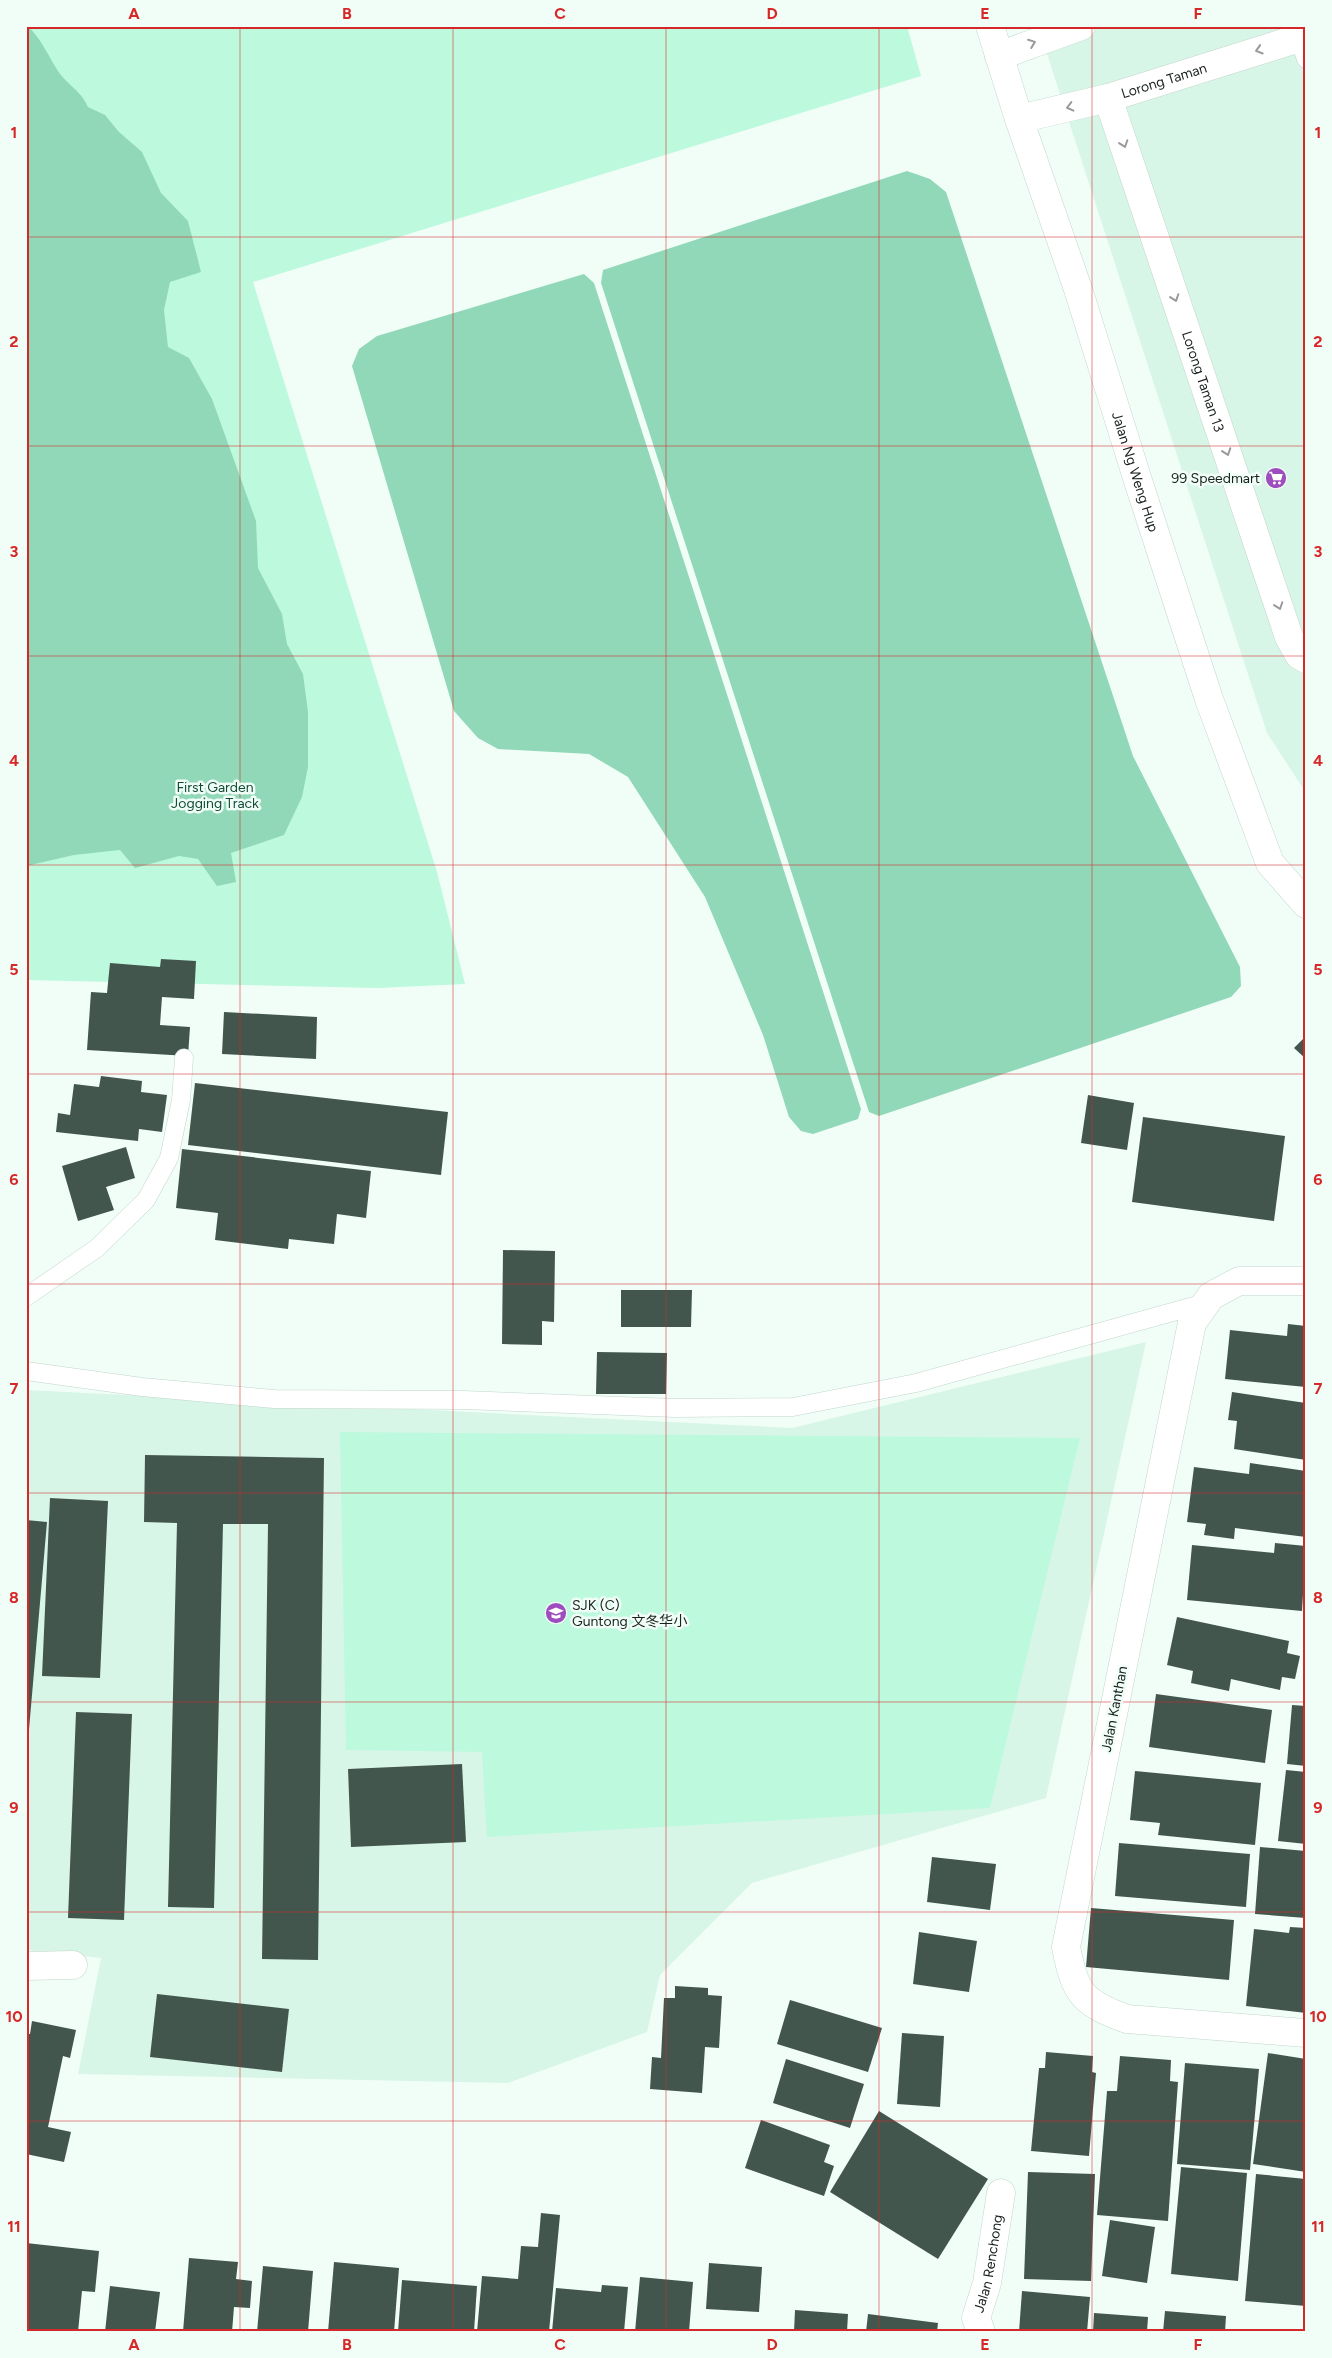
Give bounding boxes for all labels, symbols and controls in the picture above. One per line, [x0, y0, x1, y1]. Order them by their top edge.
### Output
text: A [128, 4, 140, 23]
text: B [342, 4, 352, 23]
text: C [554, 4, 566, 23]
text: D [766, 4, 778, 23]
text: E [980, 4, 990, 23]
text: F [1194, 4, 1203, 23]
one-way arrow [1027, 39, 1035, 49]
one-way arrow [1256, 44, 1264, 54]
street label: Lorong Taman [1119, 60, 1209, 102]
one-way arrow [1066, 101, 1075, 112]
text: 1 [11, 123, 17, 142]
text: 1 [1315, 123, 1321, 142]
one-way arrow [1118, 139, 1128, 148]
one-way arrow [1169, 293, 1179, 302]
street label: Lorong Taman 13 [1178, 329, 1228, 434]
text: 2 [9, 332, 19, 351]
text: 2 [1313, 332, 1323, 351]
street label: Jalan Ng Weng Hup [1108, 410, 1162, 534]
one-way arrow [1221, 447, 1231, 456]
supermarket icon: 99 Speedmart [1264, 466, 1288, 490]
place label: 99 Speedmart [1171, 470, 1260, 487]
text: 3 [10, 542, 19, 561]
text: 3 [1314, 542, 1323, 561]
one-way arrow [1273, 601, 1283, 610]
text: 4 [9, 751, 19, 770]
text: 4 [1313, 751, 1323, 770]
park label: First Garden Jogging Track [171, 779, 259, 812]
text: 5 [9, 960, 19, 979]
text: 5 [1313, 960, 1323, 979]
text: 6 [9, 1170, 19, 1189]
text: 6 [1313, 1170, 1323, 1189]
text: 7 [10, 1379, 19, 1398]
text: 7 [1314, 1379, 1323, 1398]
text: 8 [9, 1588, 19, 1607]
text: 8 [1313, 1588, 1323, 1607]
place label: SJK (C) Guntong 文冬华小 [572, 1597, 687, 1630]
school or university icon: SJK (C) Guntong 文冬华小 [544, 1601, 568, 1625]
street label: Jalan Kanthan [1098, 1664, 1131, 1754]
text: 9 [9, 1798, 19, 1817]
text: 9 [1313, 1798, 1323, 1817]
text: 10 [5, 2007, 23, 2026]
text: 10 [1309, 2007, 1327, 2026]
street label: Jalan Renchong [970, 2213, 1007, 2315]
text: 11 [7, 2217, 21, 2236]
text: 11 [1311, 2217, 1325, 2236]
text: A [128, 2335, 140, 2354]
text: B [342, 2335, 352, 2354]
text: C [554, 2335, 566, 2354]
text: D [766, 2335, 778, 2354]
text: E [980, 2335, 990, 2354]
text: F [1194, 2335, 1203, 2354]

